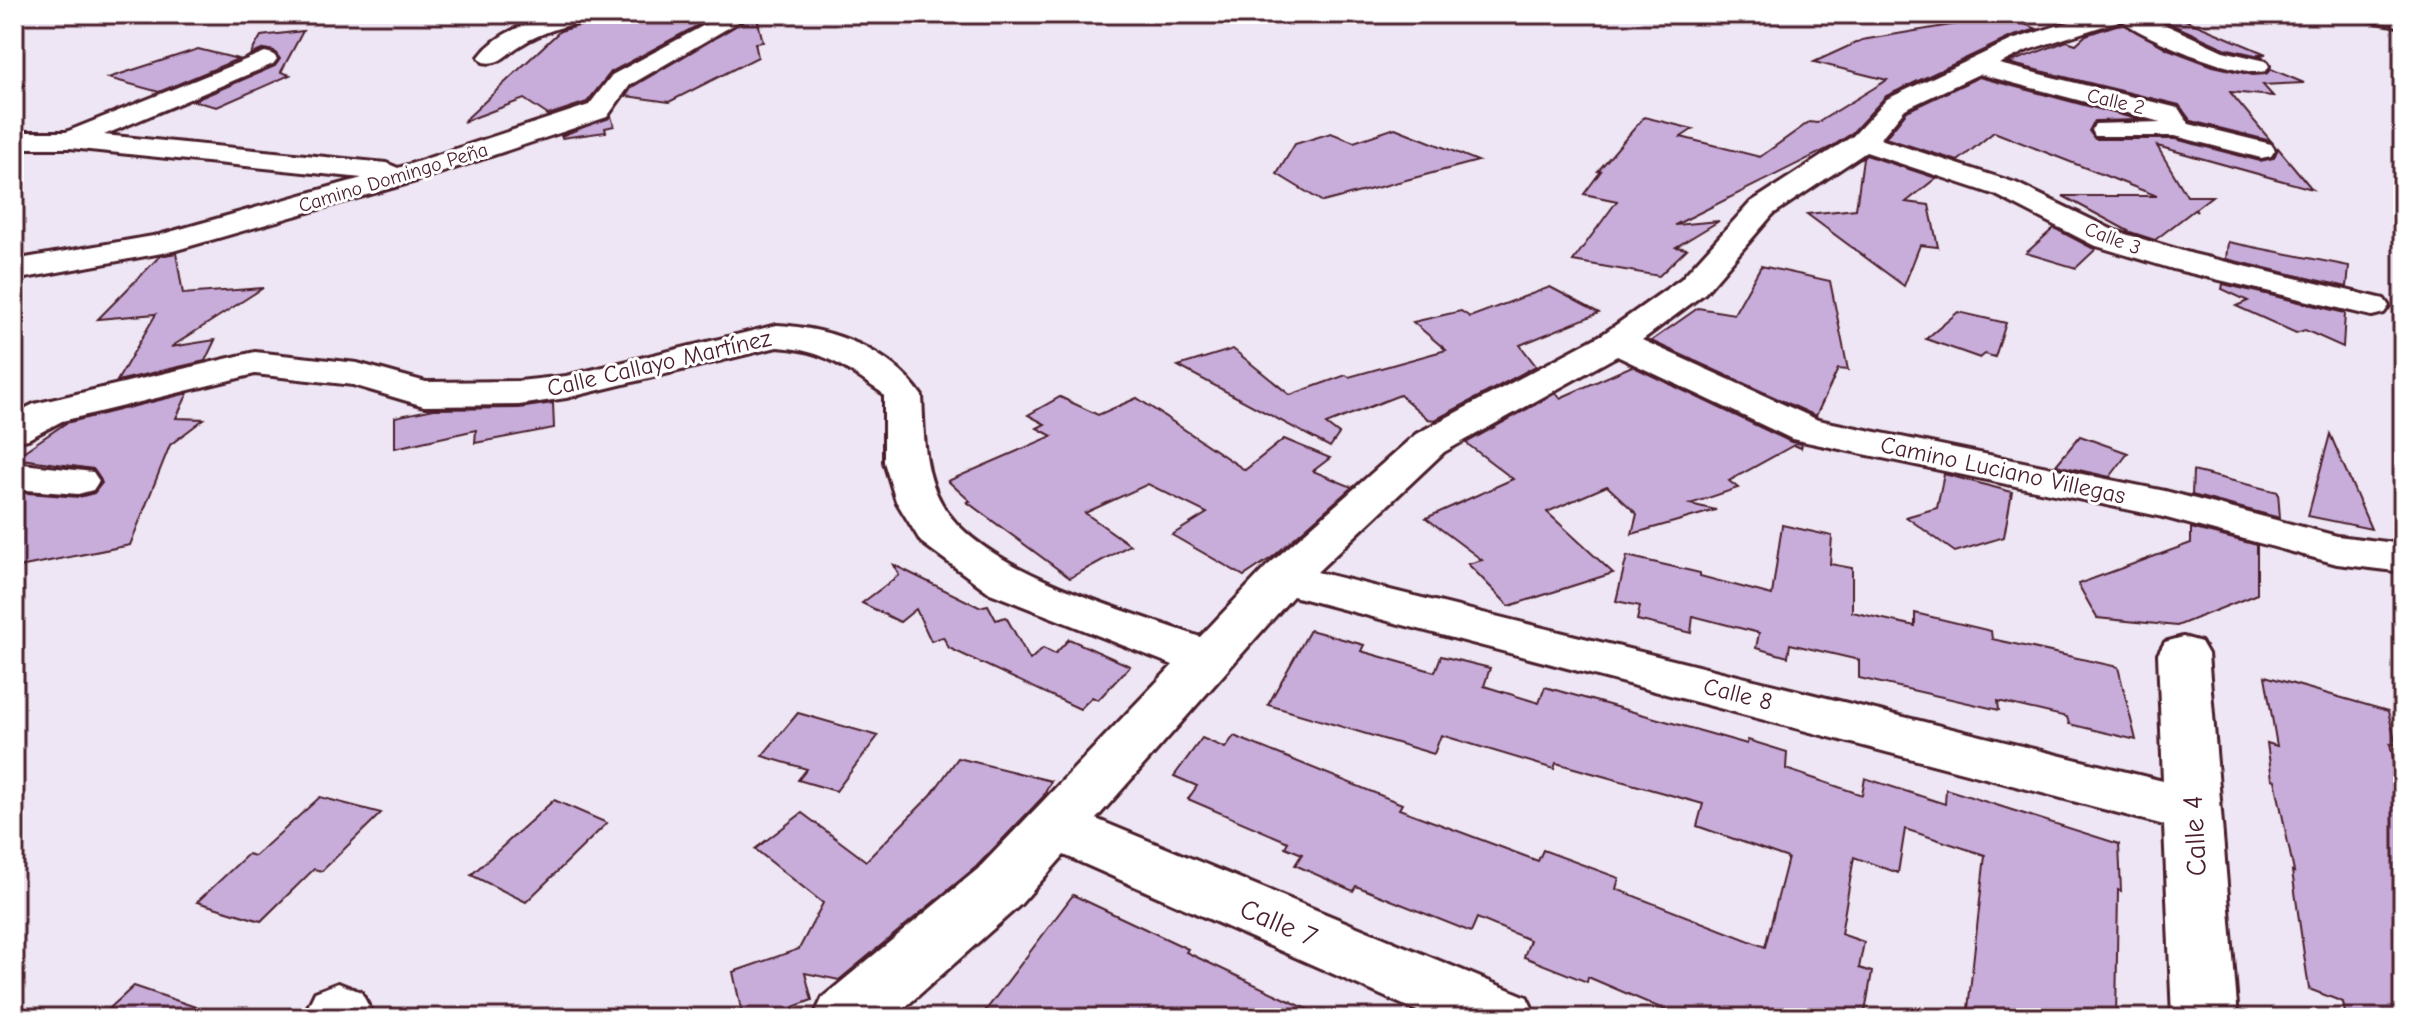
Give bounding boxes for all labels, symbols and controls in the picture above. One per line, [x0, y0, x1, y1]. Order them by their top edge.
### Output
street label: Calle 2 [2085, 84, 2147, 119]
street label: Camino Domingo Peña [296, 138, 491, 217]
street label: Calle 3 [2082, 217, 2144, 260]
street label: Calle Callayo Martínez [544, 323, 774, 402]
street label: Camino Luciano Villegas [1878, 430, 2128, 510]
street label: Calle 8 [1701, 672, 1775, 716]
street label: Calle 4 [2177, 795, 2213, 877]
street label: Calle 7 [1235, 892, 1322, 953]

